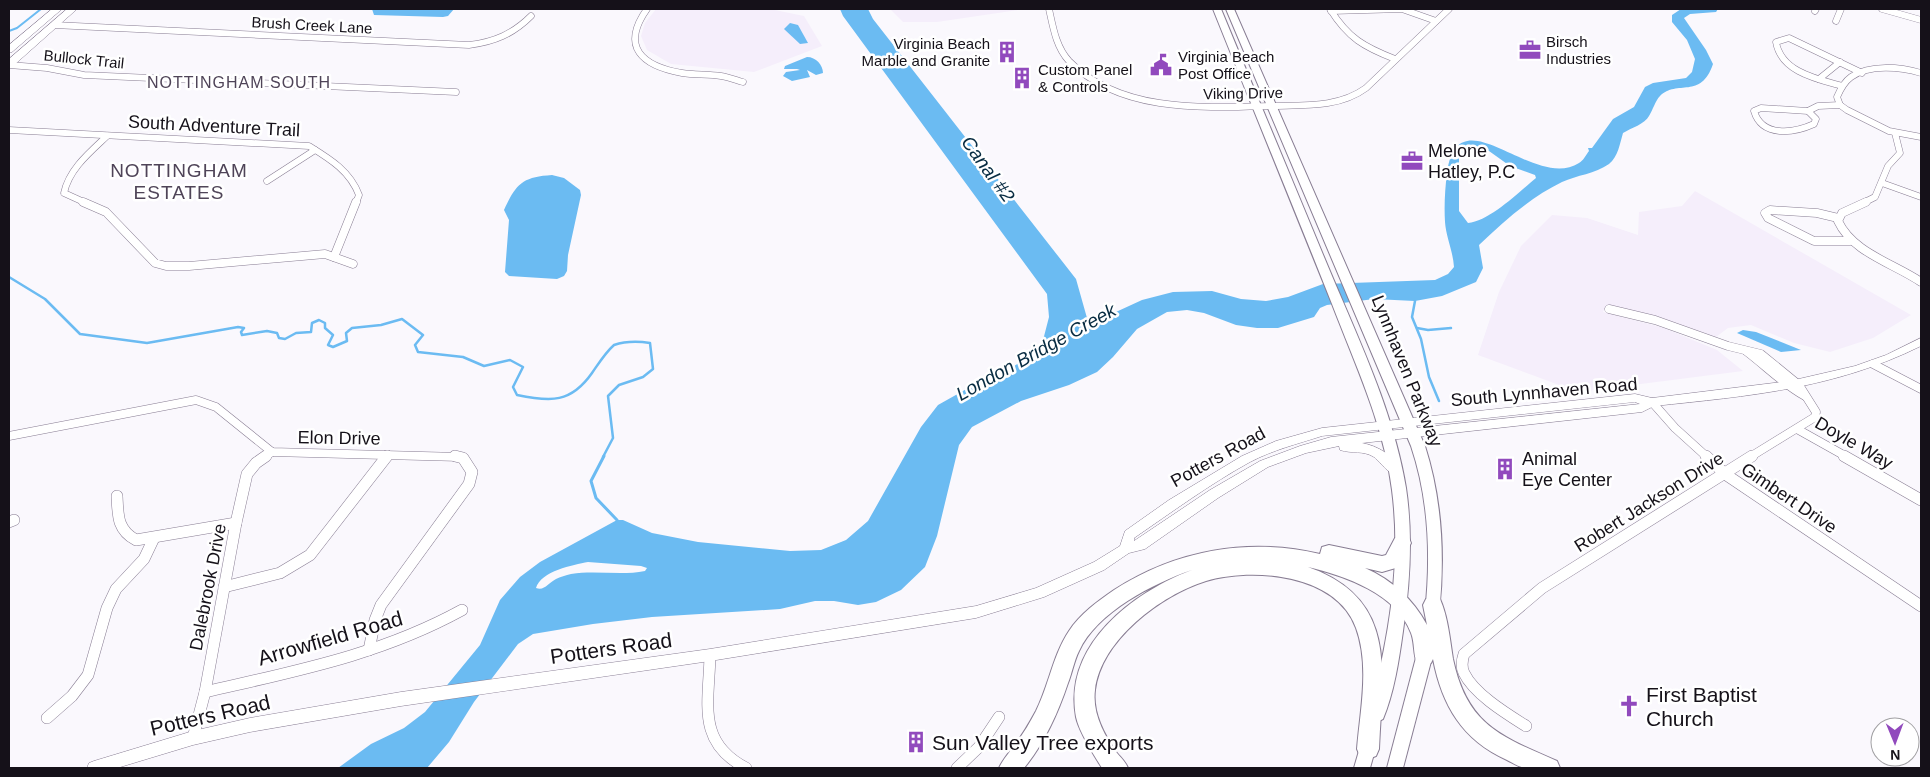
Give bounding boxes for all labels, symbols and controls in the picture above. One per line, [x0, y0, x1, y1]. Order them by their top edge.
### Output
street label: Brush Creek Lane [251, 13, 373, 37]
place label: Birsch Industries [1546, 33, 1611, 67]
place label: Virginia Beach Marble and Granite [862, 35, 990, 69]
office icon: Birsch Industries [1517, 37, 1543, 63]
building icon: Virginia Beach Marble and Granite [994, 39, 1020, 65]
street label: Bullock Trail [43, 46, 125, 72]
place label: Virginia Beach Post Office [1178, 48, 1274, 82]
public building icon: Virginia Beach Post Office [1148, 52, 1174, 78]
place label: Custom Panel & Controls [1038, 61, 1132, 95]
building icon: Custom Panel & Controls [1009, 65, 1035, 91]
district label: NOTTINGHAM SOUTH [147, 74, 331, 91]
street label: Viking Drive [1203, 84, 1283, 102]
street label: South Adventure Trail [128, 112, 300, 140]
water label: Canal #2 [957, 132, 1019, 206]
place label: Melone Hatley, P.C [1428, 141, 1515, 182]
office icon: Melone Hatley, P.C [1399, 148, 1425, 174]
district label: NOTTINGHAM ESTATES [110, 160, 248, 203]
street label: Lynnhaven Parkway [1367, 292, 1447, 450]
water label: London Bridge Creek [952, 299, 1121, 405]
street label: South Lynnhaven Road [1450, 374, 1638, 410]
street label: Doyle Way [1812, 413, 1896, 473]
street label: Potters Road [1167, 423, 1269, 491]
street label: Elon Drive [297, 427, 381, 449]
street label: Robert Jackson Drive [1571, 448, 1727, 556]
place label: Animal Eye Center [1522, 449, 1612, 490]
building icon: Animal Eye Center [1492, 456, 1518, 482]
street label: Gimbert Drive [1737, 459, 1841, 537]
street label: Dalebrook Drive [186, 522, 230, 652]
street label: Arrowfield Road [255, 606, 405, 670]
street label: Potters Road [549, 628, 673, 668]
place label: First Baptist Church [1646, 683, 1757, 730]
street label: Potters Road [148, 690, 272, 740]
church icon: First Baptist Church [1616, 693, 1642, 719]
north arrow [1870, 717, 1920, 767]
building icon: Sun Valley Tree exports [903, 729, 929, 755]
place label: Sun Valley Tree exports [932, 731, 1153, 754]
text: N [1890, 747, 1900, 763]

